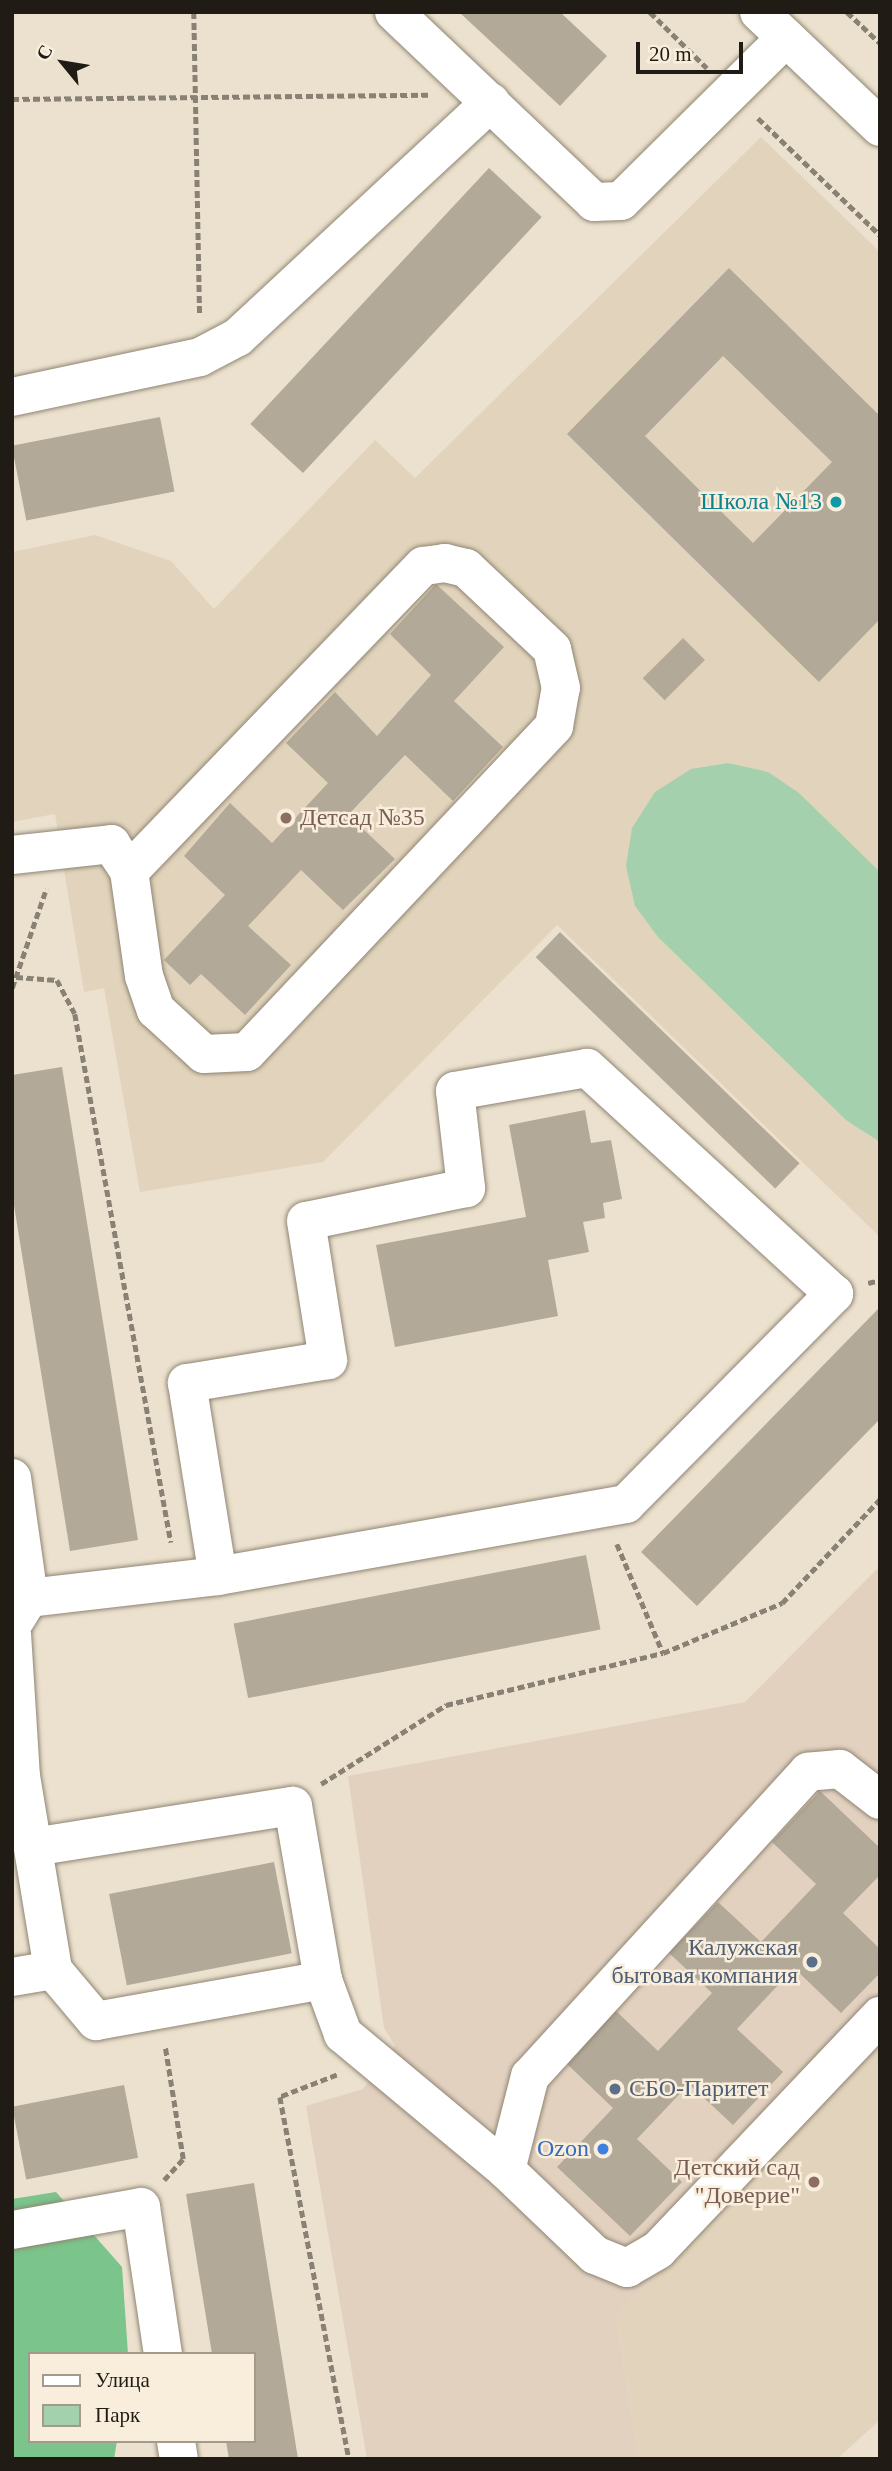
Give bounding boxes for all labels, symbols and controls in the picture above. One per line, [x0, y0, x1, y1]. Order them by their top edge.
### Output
north arrow [28, 28, 98, 98]
scale bar [640, 28, 747, 72]
text: С [32, 41, 57, 63]
text: 20 m [649, 42, 692, 66]
place label: Школа №13 [700, 488, 822, 516]
marker: Школа №13 [828, 494, 844, 510]
place label: Детсад №35 [300, 804, 425, 832]
marker: Детсад №35 [278, 810, 294, 826]
place label: Калужская бытовая компания [611, 1934, 798, 1990]
marker: Калужская бытовая компания [804, 1954, 820, 1970]
place label: СБО-Паритет [629, 2075, 768, 2103]
marker: СБО-Паритет [607, 2081, 623, 2097]
place label: Ozon [537, 2135, 589, 2163]
marker: Ozon [595, 2141, 611, 2157]
place label: Детский сад "Доверие" [674, 2154, 800, 2210]
marker: Детский сад "Доверие" [806, 2174, 822, 2190]
legend [28, 2352, 256, 2443]
text: Улица [95, 2368, 150, 2392]
text: Парк [95, 2403, 140, 2427]

